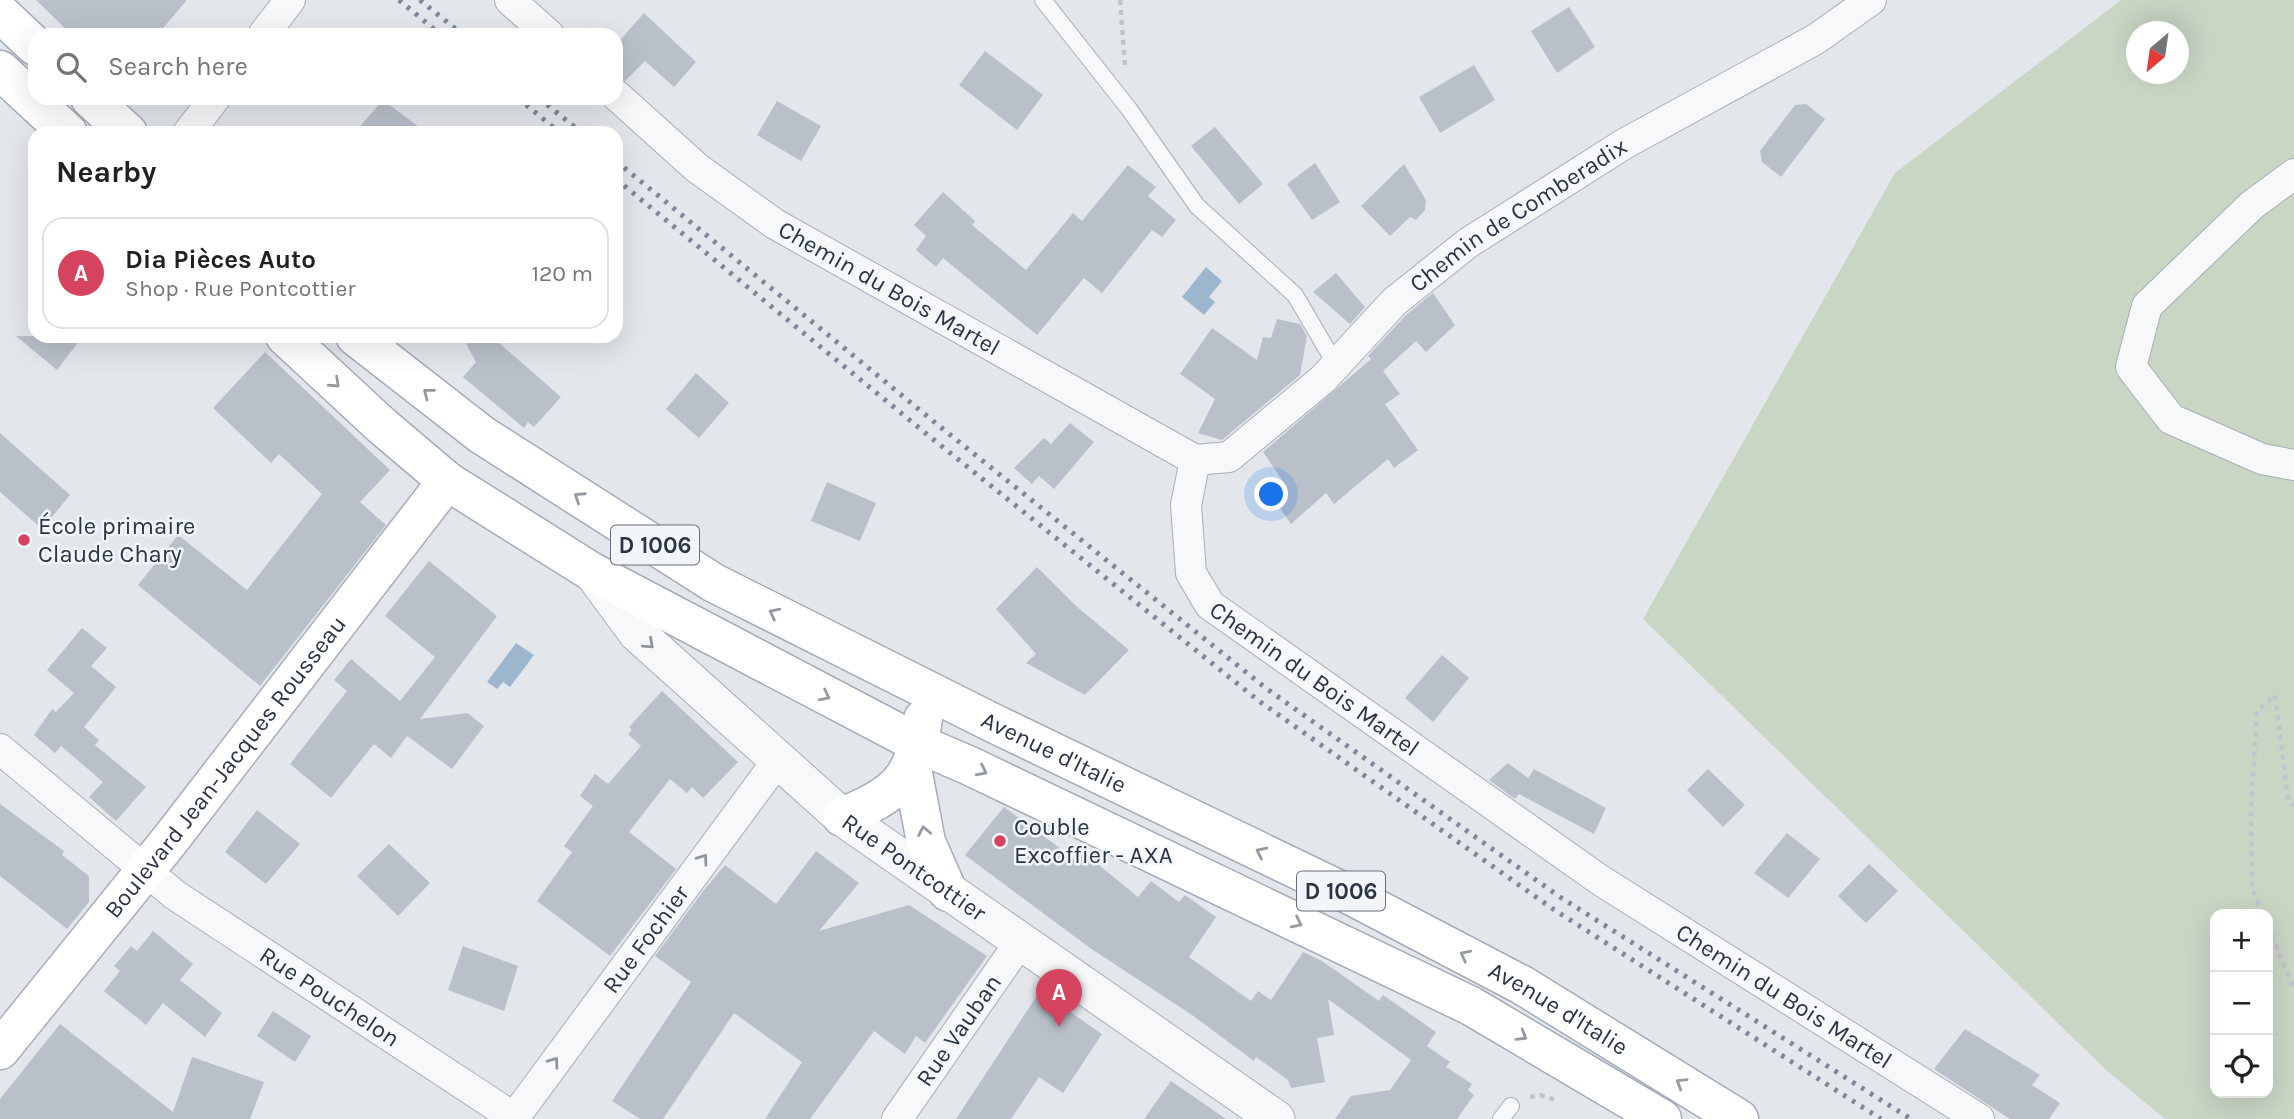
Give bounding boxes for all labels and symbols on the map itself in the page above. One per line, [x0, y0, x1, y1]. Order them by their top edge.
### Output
north arrow [2126, 21, 2189, 84]
street label: Chemin de Comberadix [1404, 132, 1632, 298]
street label: Chemin du Bois Martel [773, 215, 1005, 362]
one-way arrow [327, 374, 340, 387]
one-way arrow [424, 389, 436, 402]
your location [1254, 477, 1288, 511]
one-way arrow [573, 492, 586, 505]
place label: École primaire Claude Chary [38, 511, 195, 568]
road number: D 1006 [611, 526, 699, 565]
marker: École primaire Claude Chary [16, 532, 32, 548]
street label: Chemin du Bois Martel [1204, 595, 1425, 762]
one-way arrow [768, 608, 781, 622]
street label: Boulevard Jean-Jacques Rousseau [99, 610, 352, 924]
one-way arrow [641, 636, 654, 648]
one-way arrow [818, 687, 830, 701]
street label: Avenue d'Italie [977, 706, 1131, 799]
one-way arrow [975, 763, 987, 777]
street label: Rue Pontcottier [837, 807, 992, 927]
place label: Couble Excoffier - AXA [1014, 813, 1173, 869]
one-way arrow [918, 826, 933, 838]
marker: Couble Excoffier - AXA [992, 833, 1008, 849]
one-way arrow [1256, 847, 1268, 861]
one-way arrow [695, 854, 707, 867]
road number: D 1006 [1297, 872, 1385, 911]
street label: Rue Fochier [597, 880, 695, 999]
one-way arrow [1290, 914, 1302, 928]
street label: Chemin du Bois Martel [1671, 918, 1897, 1075]
street label: Rue Pouchelon [254, 941, 405, 1053]
one-way arrow [1459, 949, 1472, 963]
street label: Avenue d'Italie [1484, 956, 1633, 1061]
street label: Rue Vauban [910, 969, 1007, 1092]
pin: A [1036, 969, 1082, 1027]
one-way arrow [1515, 1028, 1528, 1041]
one-way arrow [546, 1058, 558, 1070]
one-way arrow [1676, 1079, 1689, 1092]

